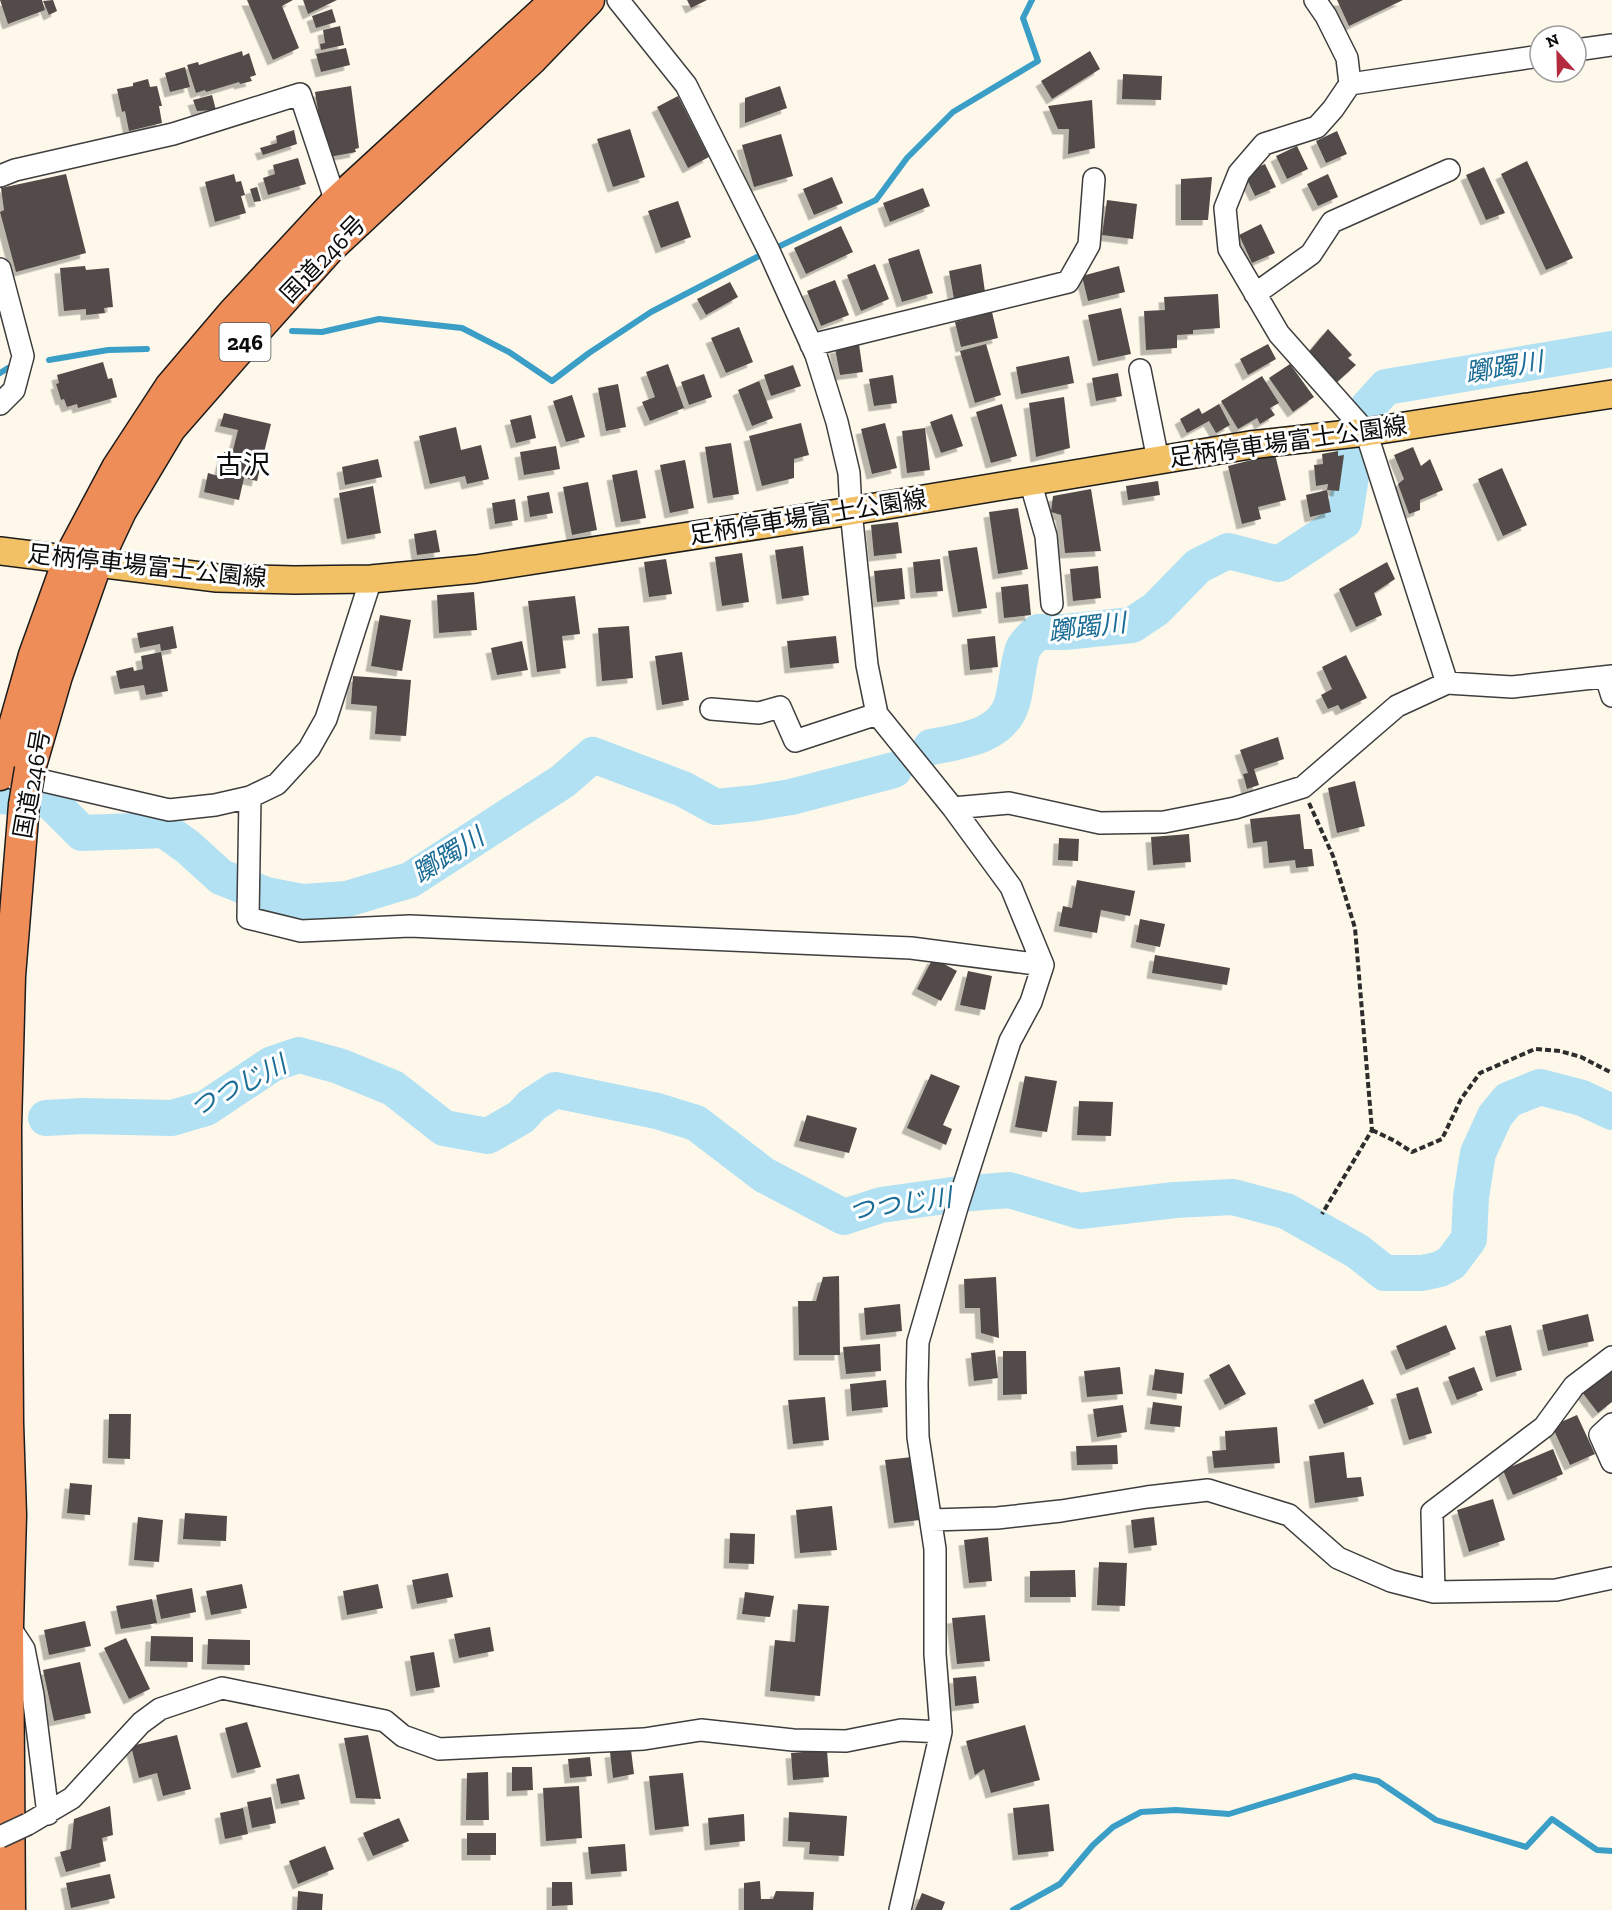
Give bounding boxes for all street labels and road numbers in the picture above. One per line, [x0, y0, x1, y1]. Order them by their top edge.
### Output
street label: 国道246号 [274, 209, 371, 308]
road number: 246 [220, 323, 270, 361]
street label: 足柄停車場富士公園線 [1167, 410, 1409, 473]
street label: 足柄停車場富士公園線 [687, 483, 929, 550]
street label: 足柄停車場富士公園線 [26, 539, 268, 592]
street label: 国道246号 [8, 727, 55, 841]

